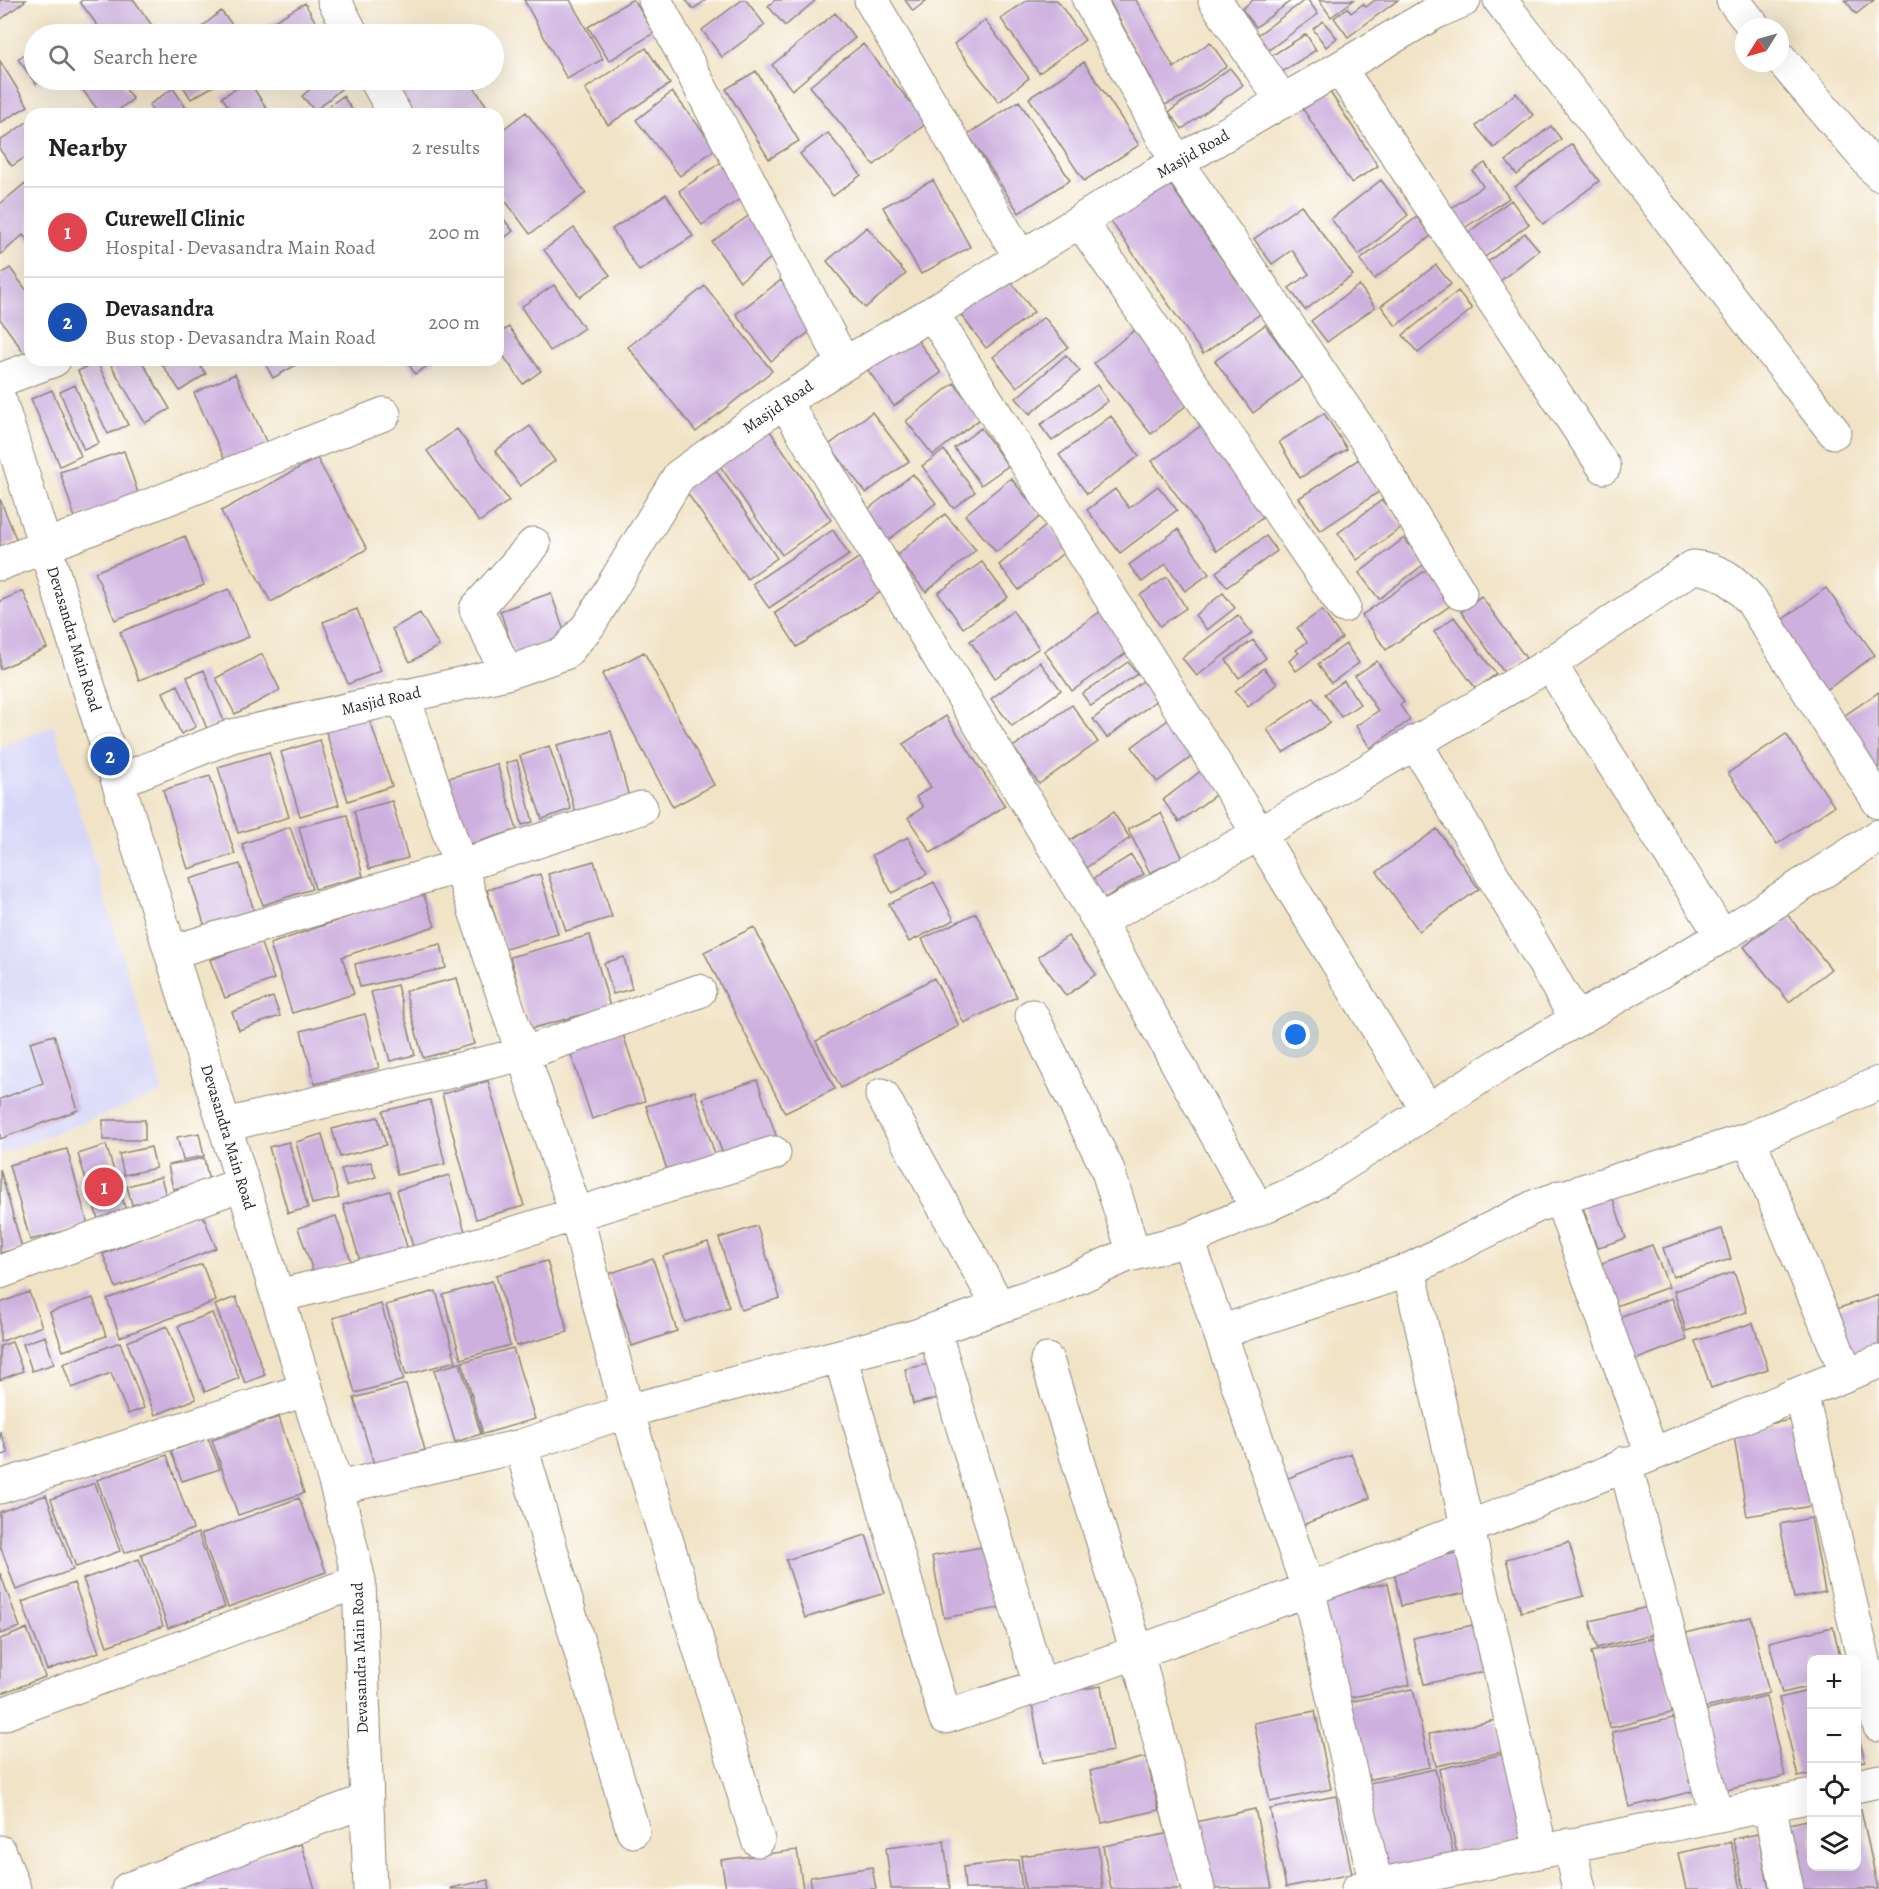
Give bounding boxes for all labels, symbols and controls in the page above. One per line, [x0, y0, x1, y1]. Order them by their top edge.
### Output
north arrow [1735, 18, 1789, 72]
search box [24, 24, 504, 90]
icon: search [45, 41, 78, 74]
text: Search here [93, 42, 198, 72]
street label: Masjid Road [1152, 124, 1234, 184]
text: Nearby [48, 130, 127, 165]
text: 2 results [412, 134, 480, 161]
text: Curewell Clinic [105, 204, 245, 234]
text: 1 [64, 219, 71, 246]
text: 200 m [429, 219, 480, 246]
text: Hospital · Devasandra Main Road [105, 234, 376, 261]
text: Devasandra [105, 294, 214, 324]
text: 2 [63, 309, 72, 336]
text: 200 m [429, 309, 480, 336]
text: Bus stop · Devasandra Main Road [105, 324, 376, 351]
street label: Masjid Road [738, 375, 818, 439]
street label: Devasandra Main Road [41, 563, 107, 715]
street label: Masjid Road [339, 681, 423, 721]
pin: 2 [90, 734, 130, 778]
your location [1281, 1020, 1310, 1049]
street label: Devasandra Main Road [195, 1061, 261, 1213]
pin: 1 [84, 1164, 124, 1210]
street label: Devasandra Main Road [346, 1582, 374, 1734]
map controls [1807, 1655, 1861, 1871]
button: + [1807, 1655, 1861, 1709]
button: − [1807, 1709, 1861, 1763]
button: locate [1807, 1763, 1861, 1817]
button: layers [1807, 1817, 1861, 1871]

